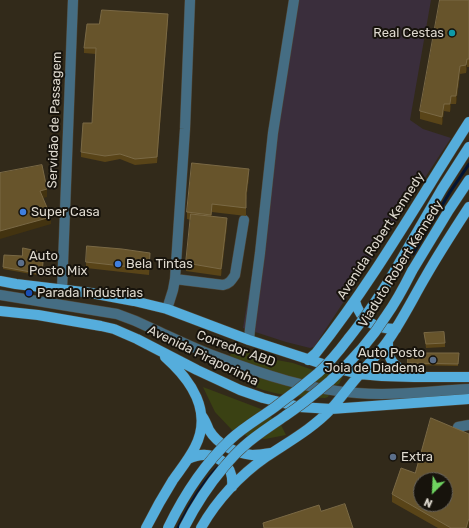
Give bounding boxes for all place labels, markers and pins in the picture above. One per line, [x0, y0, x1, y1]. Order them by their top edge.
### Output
place label: Real Cestas [373, 25, 444, 41]
marker: Real Cestas [447, 28, 457, 38]
place label: Super Casa [31, 204, 100, 220]
marker: Super Casa [18, 207, 28, 217]
place label: Auto Posto Mix [29, 248, 88, 279]
place label: Bela Tintas [126, 256, 193, 272]
marker: Auto Posto Mix [16, 258, 26, 268]
marker: Bela Tintas [113, 259, 123, 269]
place label: Parada Indústrias [37, 285, 143, 301]
marker: Parada Indústrias [24, 288, 34, 298]
place label: Auto Posto Joia de Diadema [325, 345, 425, 376]
marker: Auto Posto Joia de Diadema [428, 355, 438, 365]
place label: Extra [401, 449, 433, 465]
marker: Extra [388, 452, 398, 462]

